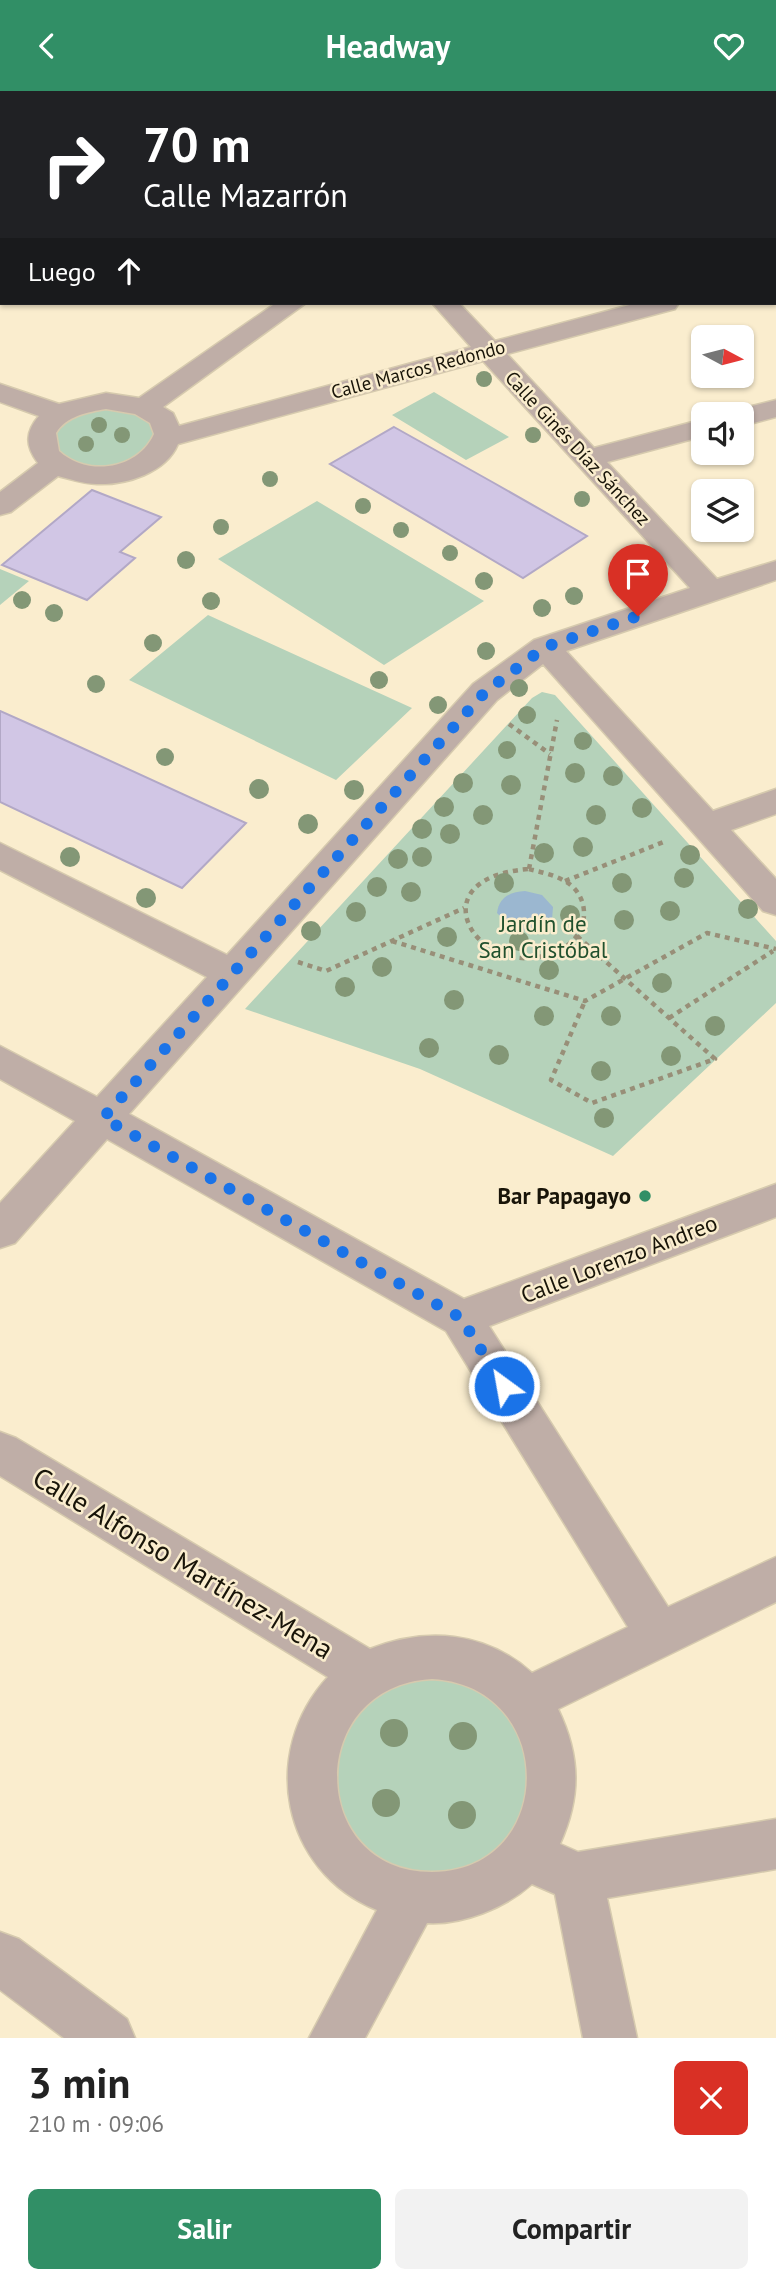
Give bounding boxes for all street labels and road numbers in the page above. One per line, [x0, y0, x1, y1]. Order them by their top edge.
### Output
street label: Calle Marcos Redondo [328, 334, 508, 404]
street label: Calle Ginés Díaz Sánchez [500, 366, 656, 530]
street label: Calle Lorenzo Andreo [517, 1208, 721, 1309]
street label: Calle Alfonso Martínez-Mena [26, 1458, 340, 1667]

